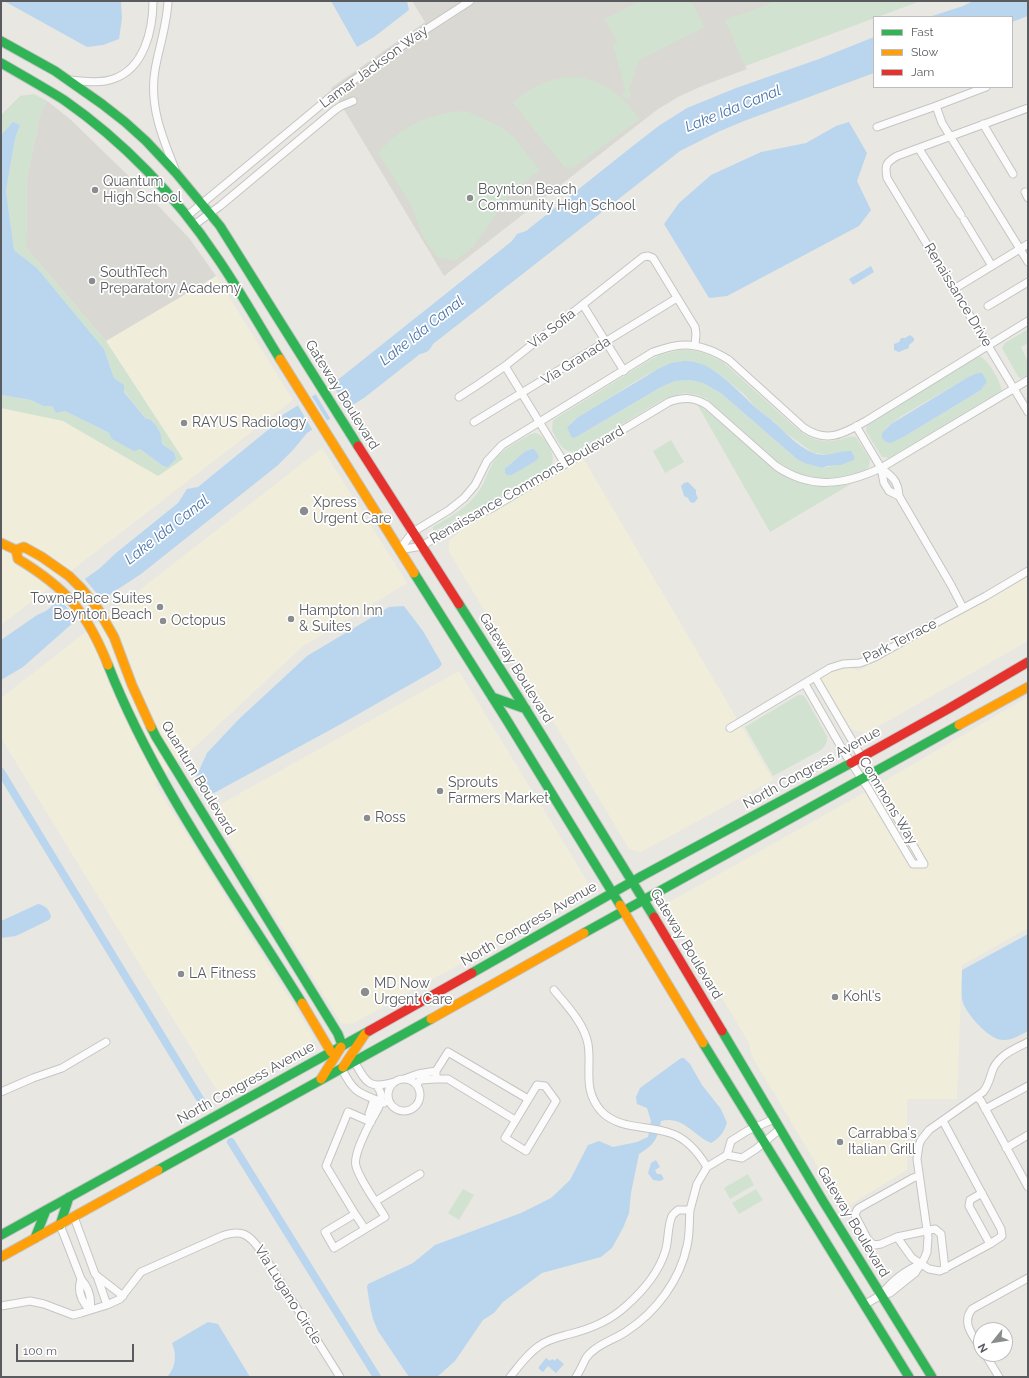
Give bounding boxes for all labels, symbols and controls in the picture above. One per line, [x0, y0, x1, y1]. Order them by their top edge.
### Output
legend [873, 16, 1013, 88]
street label: Lamar Jackson Way [317, 22, 431, 112]
text: Fast [911, 25, 934, 39]
text: Slow [911, 45, 938, 59]
text: Jam [911, 65, 934, 79]
water label: Lake Ida Canal [682, 82, 784, 136]
place label: Quantum High School [103, 174, 182, 206]
place label: Boynton Beach Community High School [478, 182, 636, 214]
marker: Quantum High School [90, 185, 100, 195]
marker: Boynton Beach Community High School [465, 193, 475, 203]
street label: Renaissance Drive [920, 240, 996, 350]
place label: SouthTech Preparatory Academy [100, 265, 241, 298]
marker: SouthTech Preparatory Academy [87, 276, 97, 286]
water label: Lake Ida Canal [376, 292, 468, 370]
street label: Via Sofia [525, 305, 579, 353]
street label: Via Granada [538, 333, 614, 389]
street label: Gateway Boulevard [301, 337, 383, 453]
place label: RAYUS Radiology [192, 415, 306, 431]
marker: RAYUS Radiology [179, 418, 189, 428]
street label: Renaissance Commons Boulevard [427, 422, 627, 548]
water label: Lake Ida Canal [121, 491, 213, 569]
place label: Xpress Urgent Care [313, 495, 392, 528]
marker: Xpress Urgent Care [298, 505, 310, 517]
place label: TownePlace Suites Boynton Beach [30, 591, 152, 624]
marker: TownePlace Suites Boynton Beach [155, 602, 165, 612]
place label: Hampton Inn & Suites [299, 603, 383, 636]
street label: Gateway Boulevard [475, 610, 557, 726]
place label: Octopus [171, 613, 226, 629]
marker: Hampton Inn & Suites [286, 614, 296, 624]
street label: Park Terrace [860, 615, 940, 667]
marker: Octopus [158, 616, 168, 626]
street label: Quantum Boulevard [157, 718, 239, 838]
street label: North Congress Avenue [740, 723, 884, 813]
street label: Commons Way [855, 754, 921, 848]
place label: Sprouts Farmers Market [448, 775, 549, 808]
marker: Sprouts Farmers Market [435, 786, 445, 796]
place label: Ross [375, 810, 406, 826]
marker: Ross [362, 813, 372, 823]
street label: North Congress Avenue [458, 878, 600, 970]
street label: Gateway Boulevard [646, 886, 726, 1002]
place label: LA Fitness [189, 966, 256, 982]
marker: LA Fitness [176, 969, 186, 979]
place label: MD Now Urgent Care [374, 976, 453, 1008]
marker: MD Now Urgent Care [359, 986, 371, 998]
place label: Kohl's [843, 989, 881, 1005]
marker: Kohl's [830, 992, 840, 1002]
street label: North Congress Avenue [174, 1038, 318, 1128]
place label: Carrabba's Italian Grill [848, 1126, 917, 1158]
marker: Carrabba's Italian Grill [835, 1137, 845, 1147]
street label: Gateway Boulevard [813, 1164, 893, 1280]
street label: Via Lugano Circle [251, 1242, 325, 1348]
north arrow [973, 1322, 1013, 1362]
scale bar [18, 1336, 136, 1362]
text: N [975, 1341, 991, 1355]
text: 100 m [23, 1344, 57, 1358]

